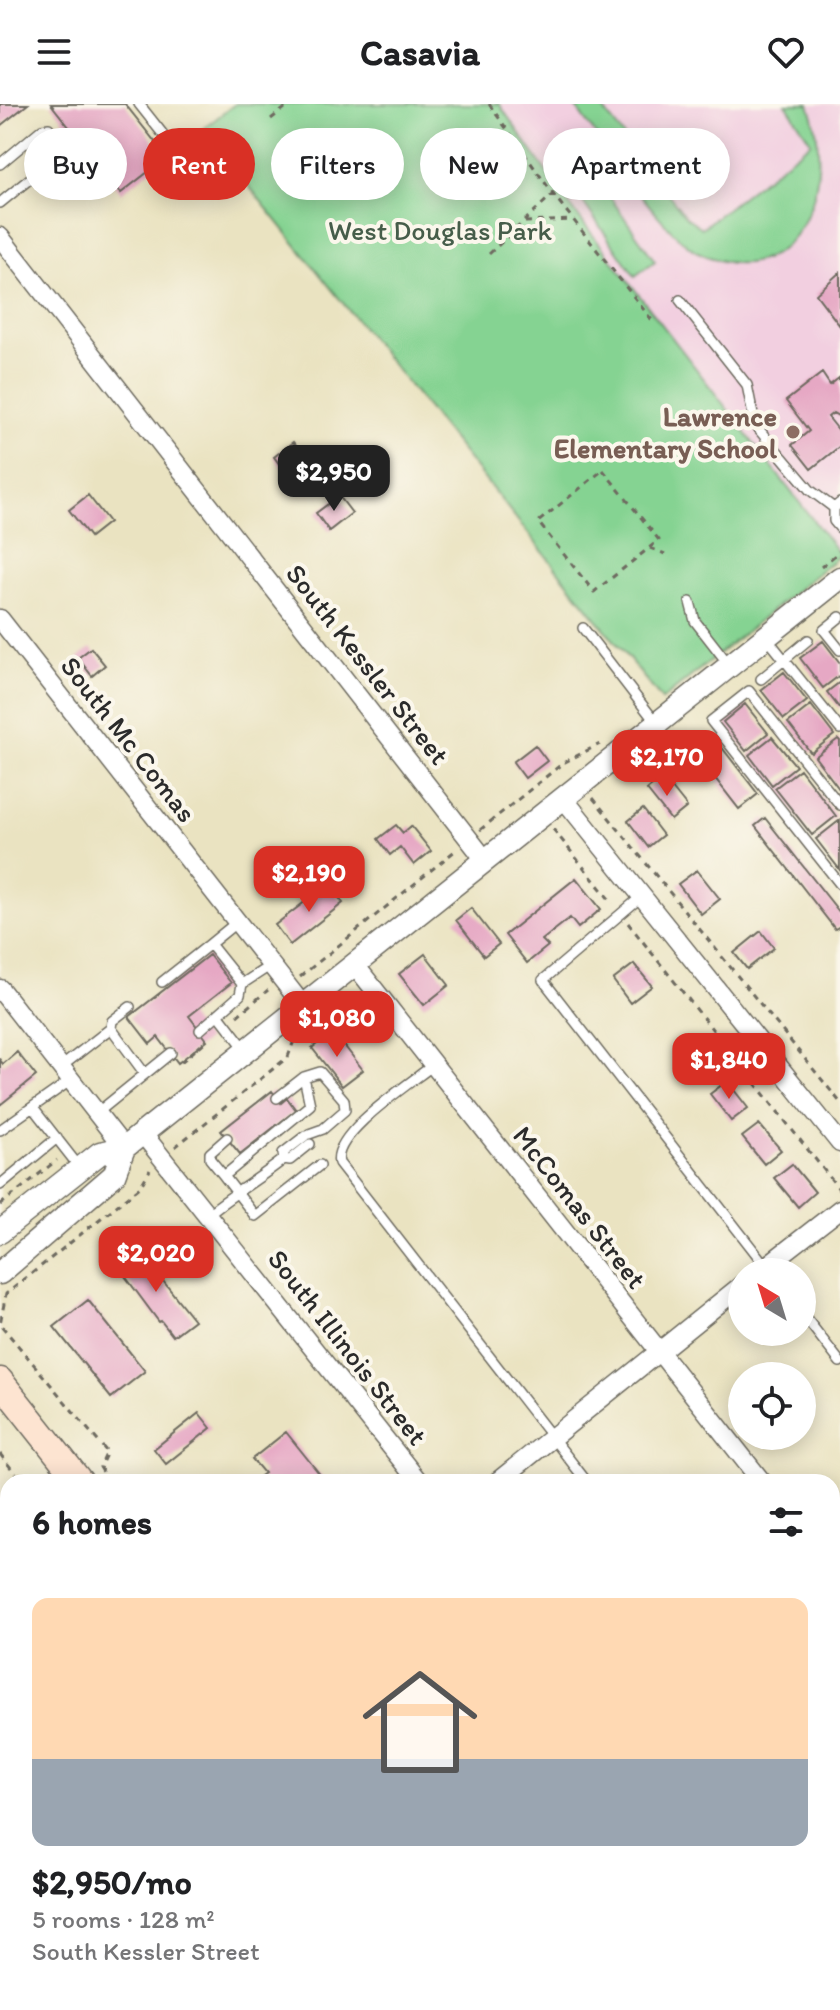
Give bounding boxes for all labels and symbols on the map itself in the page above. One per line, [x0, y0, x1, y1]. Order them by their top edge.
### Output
park label: West Douglas Park [328, 213, 553, 247]
place label: Lawrence Elementary School [554, 399, 777, 465]
marker: Lawrence Elementary School [784, 423, 802, 441]
pin: $2,950 [269, 445, 399, 513]
street label: South Kessler Street [279, 557, 457, 771]
street label: South Mc Comas [54, 649, 204, 829]
pin: $2,170 [602, 730, 732, 798]
pin: $2,190 [244, 846, 374, 914]
pin: $1,080 [272, 991, 402, 1059]
pin: $1,840 [664, 1033, 794, 1101]
street label: McComas Street [506, 1119, 654, 1295]
pin: $2,020 [91, 1226, 221, 1294]
street label: South Illinois Street [261, 1242, 435, 1452]
north arrow [728, 1258, 816, 1346]

